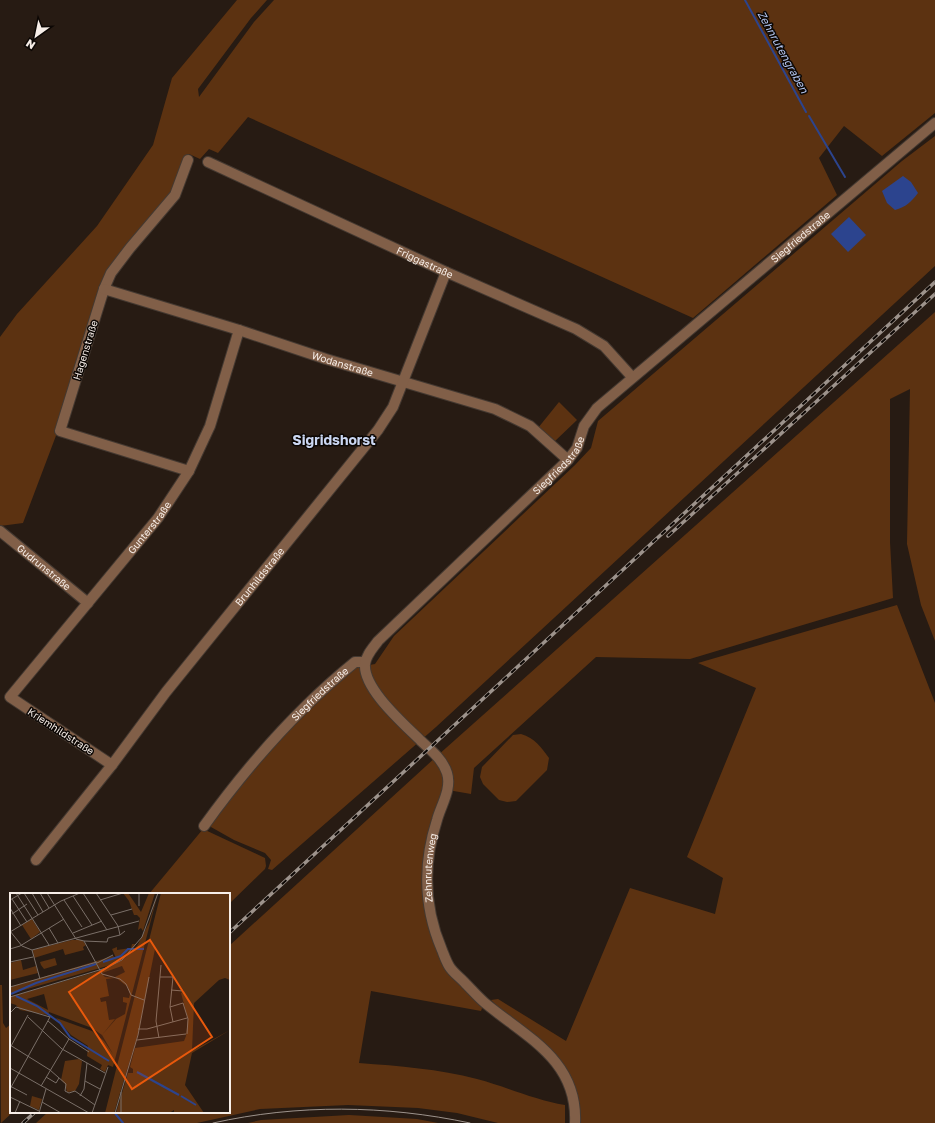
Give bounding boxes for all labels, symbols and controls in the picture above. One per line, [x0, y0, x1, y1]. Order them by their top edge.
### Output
water label: Zehnrutengraben [755, 8, 812, 97]
north arrow [16, 16, 56, 56]
text: N [23, 37, 37, 53]
street label: Siegfriedstraße [768, 208, 832, 265]
street label: Friggastraße [395, 244, 455, 280]
street label: Hagenstraße [70, 319, 100, 381]
street label: Wodanstraße [310, 349, 375, 379]
district label: Sigridshorst [292, 431, 376, 448]
street label: Siegfriedstraße [530, 435, 586, 497]
street label: Gunterstraße [125, 499, 173, 556]
street label: Gudrunstraße [15, 542, 74, 593]
street label: Brunhildstraße [232, 545, 287, 608]
street label: Siegfriedstraße [289, 664, 351, 723]
street label: Kriemhildstraße [26, 705, 97, 757]
street label: Zehnrutenweg [421, 832, 439, 903]
inset map [10, 893, 230, 1113]

